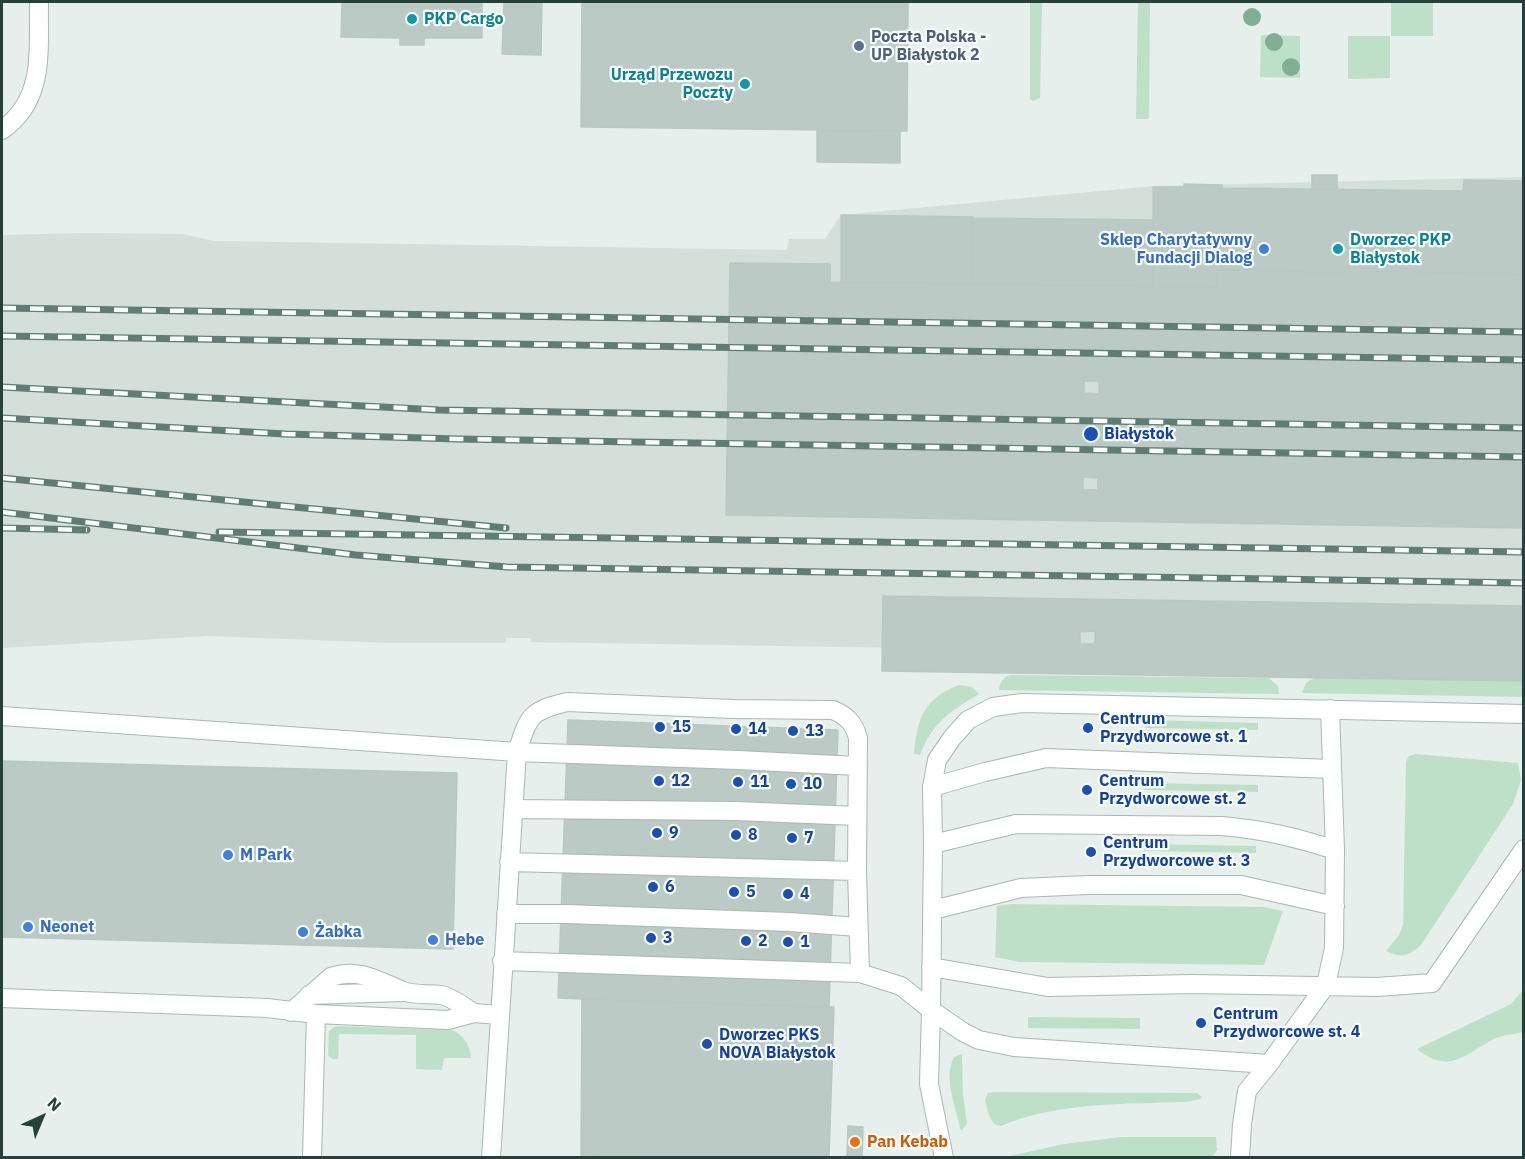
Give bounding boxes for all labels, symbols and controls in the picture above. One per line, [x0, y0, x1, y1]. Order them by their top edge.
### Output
place label: PKP Cargo [424, 9, 503, 29]
marker: PKP Cargo [405, 12, 419, 26]
place label: Poczta Polska - UP Białystok 2 [871, 27, 986, 65]
marker: Poczta Polska - UP Białystok 2 [852, 39, 866, 53]
place label: Urząd Przewozu Poczty [611, 65, 733, 103]
marker: Urząd Przewozu Poczty [738, 77, 752, 91]
place label: Sklep Charytatywny Fundacji Dialog [1100, 230, 1252, 268]
place label: Dworzec PKP Białystok [1350, 230, 1451, 268]
marker: Sklep Charytatywny Fundacji Dialog [1257, 242, 1271, 256]
marker: Dworzec PKP Białystok [1331, 242, 1345, 256]
place label: Białystok [1104, 424, 1174, 444]
marker: Białystok [1082, 425, 1100, 443]
place label: Centrum Przydworcowe st. 1 [1100, 709, 1247, 747]
place label: 15 [672, 717, 691, 737]
place label: 14 [748, 719, 767, 739]
marker: 15 [653, 720, 667, 734]
place label: 13 [805, 721, 824, 741]
marker: Centrum Przydworcowe st. 1 [1081, 721, 1095, 735]
marker: 14 [729, 722, 743, 736]
marker: 13 [786, 724, 800, 738]
place label: 12 [671, 771, 690, 791]
place label: Centrum Przydworcowe st. 2 [1099, 771, 1246, 809]
place label: 11 [750, 772, 769, 792]
marker: 12 [652, 774, 666, 788]
place label: 10 [803, 774, 822, 794]
marker: 11 [731, 775, 745, 789]
marker: 10 [784, 777, 798, 791]
marker: Centrum Przydworcowe st. 2 [1080, 783, 1094, 797]
place label: 9 [669, 823, 679, 843]
place label: 8 [748, 825, 758, 845]
marker: 9 [650, 826, 664, 840]
marker: 8 [729, 828, 743, 842]
place label: 7 [804, 828, 814, 848]
marker: 7 [785, 831, 799, 845]
place label: Centrum Przydworcowe st. 3 [1103, 833, 1250, 871]
place label: M Park [240, 845, 292, 865]
marker: Centrum Przydworcowe st. 3 [1084, 845, 1098, 859]
marker: M Park [221, 848, 235, 862]
place label: 6 [665, 877, 675, 897]
marker: 6 [646, 880, 660, 894]
place label: 5 [746, 882, 756, 902]
place label: 4 [800, 884, 810, 904]
marker: 5 [727, 885, 741, 899]
marker: 4 [781, 887, 795, 901]
place label: Neonet [40, 917, 94, 937]
marker: Neonet [21, 920, 35, 934]
place label: Żabka [315, 922, 362, 942]
marker: Żabka [296, 925, 310, 939]
place label: 3 [663, 928, 673, 948]
place label: Hebe [445, 930, 484, 950]
marker: 3 [644, 931, 658, 945]
place label: 2 [758, 931, 768, 951]
place label: 1 [800, 932, 810, 952]
marker: Hebe [426, 933, 440, 947]
marker: 2 [739, 934, 753, 948]
marker: 1 [781, 935, 795, 949]
place label: Centrum Przydworcowe st. 4 [1213, 1004, 1360, 1042]
marker: Centrum Przydworcowe st. 4 [1194, 1016, 1208, 1030]
place label: Dworzec PKS NOVA Białystok [719, 1025, 836, 1063]
marker: Dworzec PKS NOVA Białystok [700, 1037, 714, 1051]
north arrow [12, 1087, 72, 1147]
text: N [43, 1093, 66, 1115]
place label: Pan Kebab [867, 1132, 948, 1152]
marker: Pan Kebab [848, 1135, 862, 1149]

